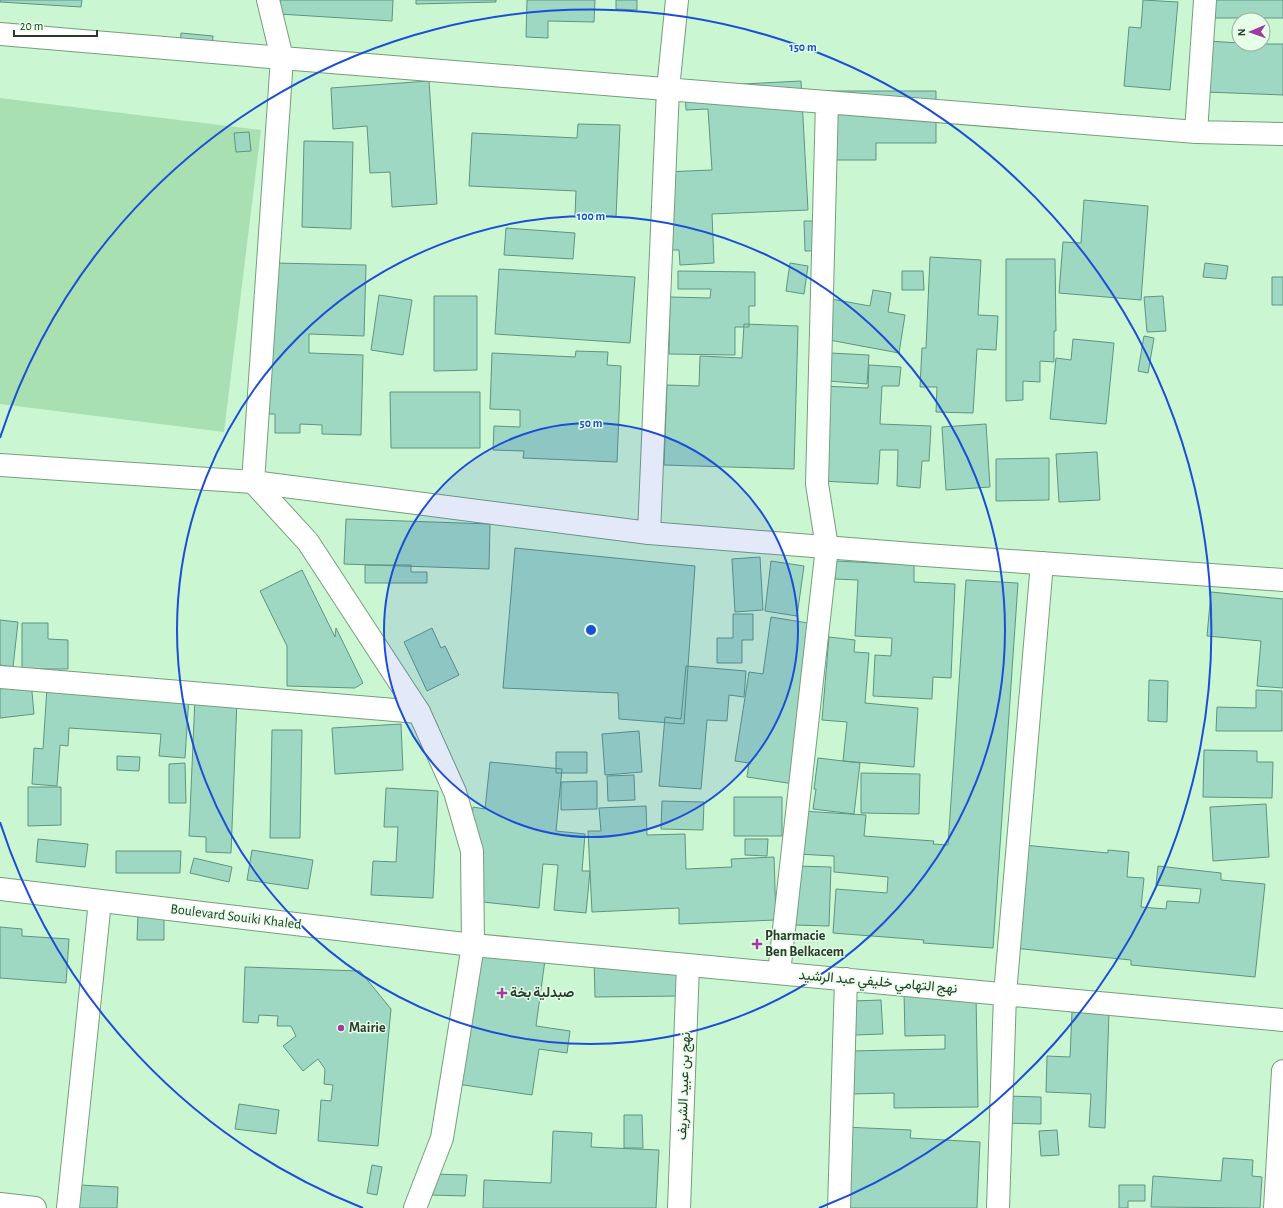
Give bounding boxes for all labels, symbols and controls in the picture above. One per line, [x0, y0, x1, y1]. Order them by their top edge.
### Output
scale bar [14, 12, 97, 38]
north arrow [1231, 12, 1271, 52]
text: 20 m [20, 20, 43, 32]
text: N [1236, 28, 1247, 36]
text: 150 m [789, 41, 817, 53]
text: 100 m [577, 210, 605, 222]
text: 50 m [580, 417, 603, 429]
centre of rings [584, 623, 598, 637]
street label: Boulevard Souiki Khaled [170, 902, 302, 932]
place label: Pharmacie Ben Belkacem [765, 929, 844, 959]
marker: Pharmacie Ben Belkacem [752, 939, 762, 949]
street label: نهج التهامي خليفي عبد الرشيد [798, 968, 958, 1000]
place label: صبدلية بخة [510, 986, 575, 1001]
marker: صبدلية بخة [497, 988, 507, 998]
place label: Mairie [349, 1021, 386, 1035]
marker: Mairie [336, 1023, 346, 1033]
street label: نهج بن عبيد الشريف [675, 1032, 696, 1140]

